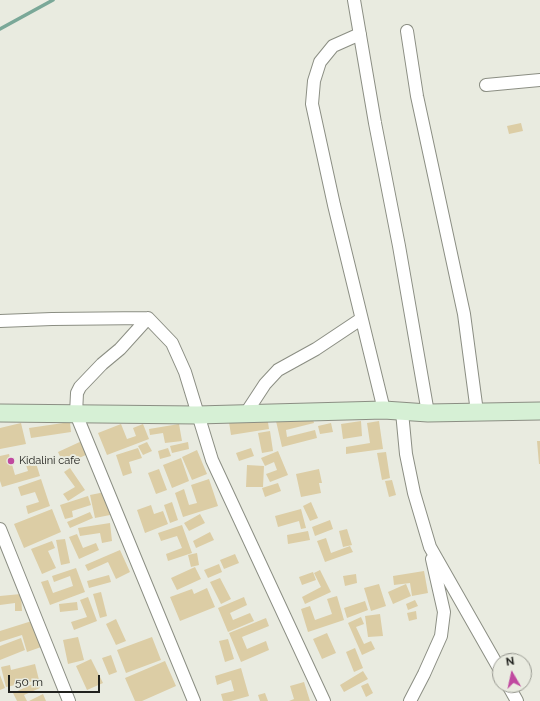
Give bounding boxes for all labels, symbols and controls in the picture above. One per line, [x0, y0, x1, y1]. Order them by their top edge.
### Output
place label: Kidalini cafe [19, 454, 80, 468]
marker: Kidalini cafe [6, 456, 16, 466]
north arrow [492, 653, 532, 693]
text: N [505, 655, 515, 669]
scale bar [10, 667, 102, 693]
text: 50 m [15, 675, 43, 689]

